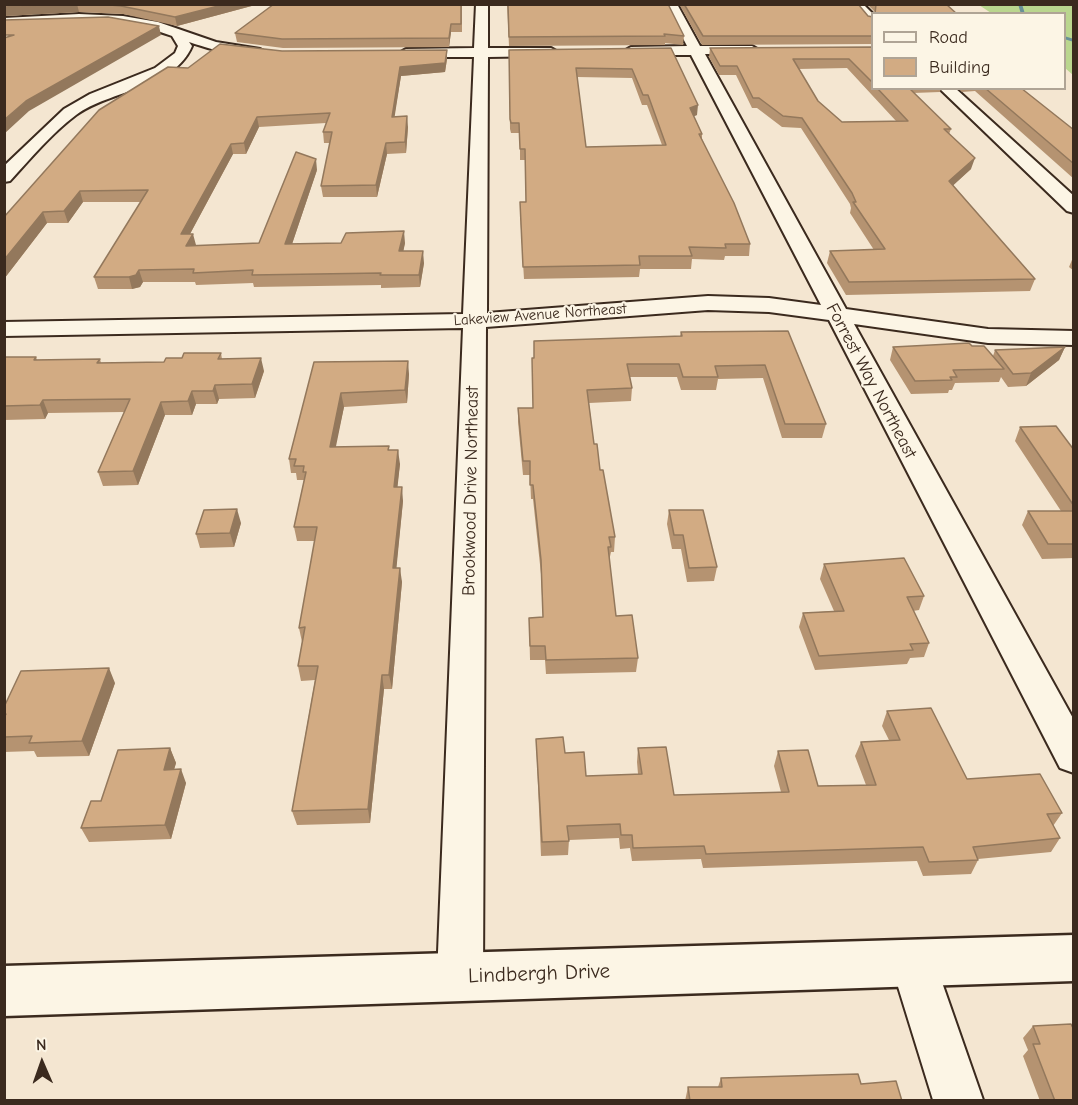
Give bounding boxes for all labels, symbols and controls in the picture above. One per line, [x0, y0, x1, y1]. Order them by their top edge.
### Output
legend [871, 12, 1066, 90]
text: Road [929, 27, 968, 48]
text: Building [929, 57, 991, 78]
street label: Lakeview Avenue Northeast [453, 300, 627, 330]
street label: Forrest Way Northeast [821, 300, 921, 462]
street label: Brookwood Drive Northeast [458, 386, 484, 596]
street label: Lindbergh Drive [468, 959, 610, 989]
north arrow [12, 1033, 72, 1093]
text: N [36, 1036, 47, 1054]

